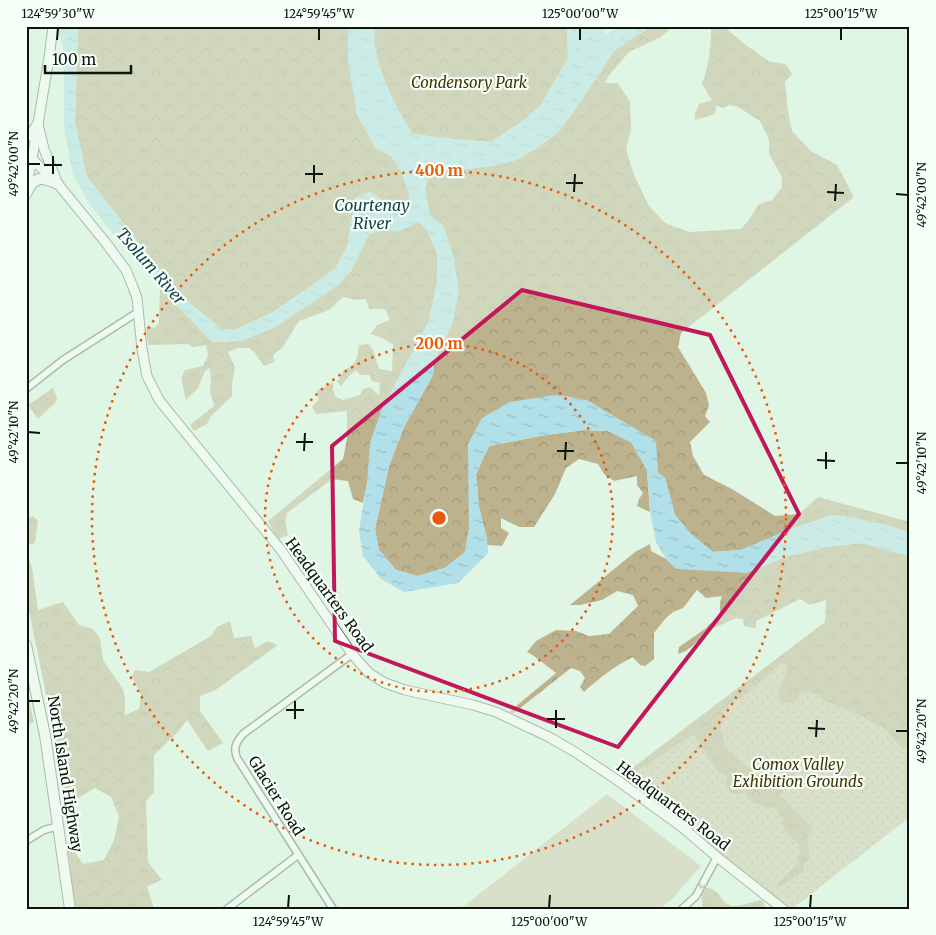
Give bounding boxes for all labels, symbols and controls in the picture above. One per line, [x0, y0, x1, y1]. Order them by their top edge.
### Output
text: 124°59'30"W [21, 6, 96, 21]
text: 124°59'45"W [284, 6, 355, 21]
text: 125°00'00"W [542, 6, 619, 21]
text: 125°00'15"W [805, 6, 878, 21]
scale bar [45, 42, 131, 74]
text: 100 m [52, 50, 96, 69]
park label: Condensory Park [411, 73, 528, 92]
text: 49°42'00"N [6, 131, 21, 197]
text: 400 m [415, 161, 463, 180]
text: 49°42'00"N [914, 162, 929, 228]
water label: Courtenay River [334, 195, 410, 233]
water label: Tsolum River [112, 223, 190, 309]
text: 200 m [415, 334, 463, 353]
text: 49°42'10"N [6, 400, 21, 463]
text: 49°42'10"N [914, 431, 929, 494]
centre of rings [430, 509, 448, 527]
street label: Headquarters Road [281, 534, 377, 656]
text: 49°42'20"N [6, 668, 21, 733]
street label: North Island Highway [44, 694, 87, 854]
text: 49°42'20"N [914, 698, 929, 763]
street label: Glacier Road [244, 752, 308, 839]
park label: Comox Valley Exhibition Grounds [733, 755, 863, 791]
street label: Headquarters Road [613, 757, 734, 854]
one-way arrow [698, 879, 708, 888]
text: 124°59'45"W [253, 914, 324, 929]
text: 125°00'00"W [511, 914, 588, 929]
text: 125°00'15"W [774, 914, 847, 929]

